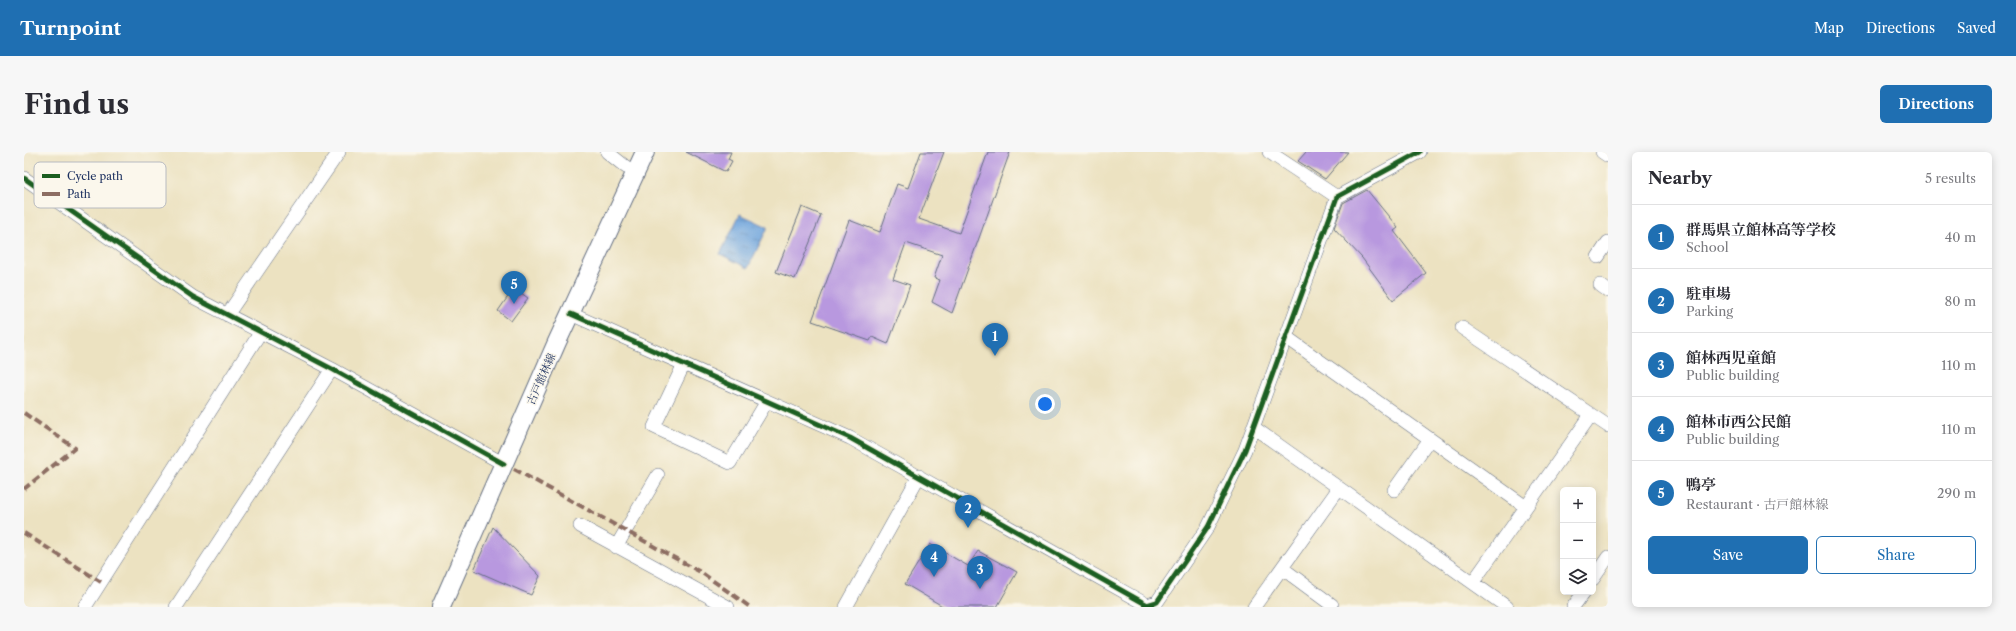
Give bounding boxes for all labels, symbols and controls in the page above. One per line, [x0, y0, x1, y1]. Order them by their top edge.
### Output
text: Turnpoint [20, 17, 121, 40]
text: Map [1814, 19, 1844, 37]
text: Directions [1866, 19, 1935, 37]
text: Saved [1957, 19, 1996, 37]
button: Directions [1880, 85, 1992, 123]
text: Find us [24, 87, 129, 121]
legend [34, 162, 166, 208]
text: Nearby [1648, 168, 1712, 188]
text: Cycle path [67, 169, 123, 183]
text: 5 results [1925, 170, 1976, 186]
text: Path [67, 187, 91, 201]
text: 群馬県立館林高等学校 [1686, 220, 1836, 239]
text: 1 [1658, 229, 1664, 245]
text: 40 m [1945, 229, 1976, 245]
text: School [1686, 239, 1729, 255]
pin: 5 [501, 271, 527, 304]
text: 駐車場 [1686, 284, 1731, 303]
text: 2 [1657, 293, 1665, 309]
text: 80 m [1944, 293, 1976, 309]
text: Parking [1686, 303, 1733, 319]
pin: 1 [982, 323, 1008, 356]
text: 館林西児童館 [1686, 348, 1776, 367]
street label: 古戸館林線 [523, 351, 559, 407]
text: 3 [1657, 357, 1665, 373]
text: 110 m [1941, 357, 1976, 373]
text: Public building [1686, 367, 1779, 383]
your location [1035, 394, 1055, 414]
text: 館林市西公民館 [1686, 412, 1791, 431]
text: 4 [1657, 421, 1665, 437]
text: 110 m [1941, 421, 1976, 437]
text: Public building [1686, 431, 1779, 447]
text: 鴨亭 [1686, 475, 1716, 494]
text: 5 [1657, 485, 1665, 501]
text: 290 m [1937, 485, 1976, 501]
map controls [1560, 487, 1596, 595]
button: + [1560, 487, 1596, 523]
pin: 2 [955, 495, 981, 528]
text: Restaurant · 古戸館林線 [1686, 496, 1828, 512]
button: − [1560, 523, 1596, 559]
button: Save [1648, 536, 1808, 574]
button: Share [1816, 536, 1976, 574]
pin: 4 [921, 544, 947, 577]
pin: 3 [967, 556, 993, 589]
button: layers [1560, 559, 1596, 595]

